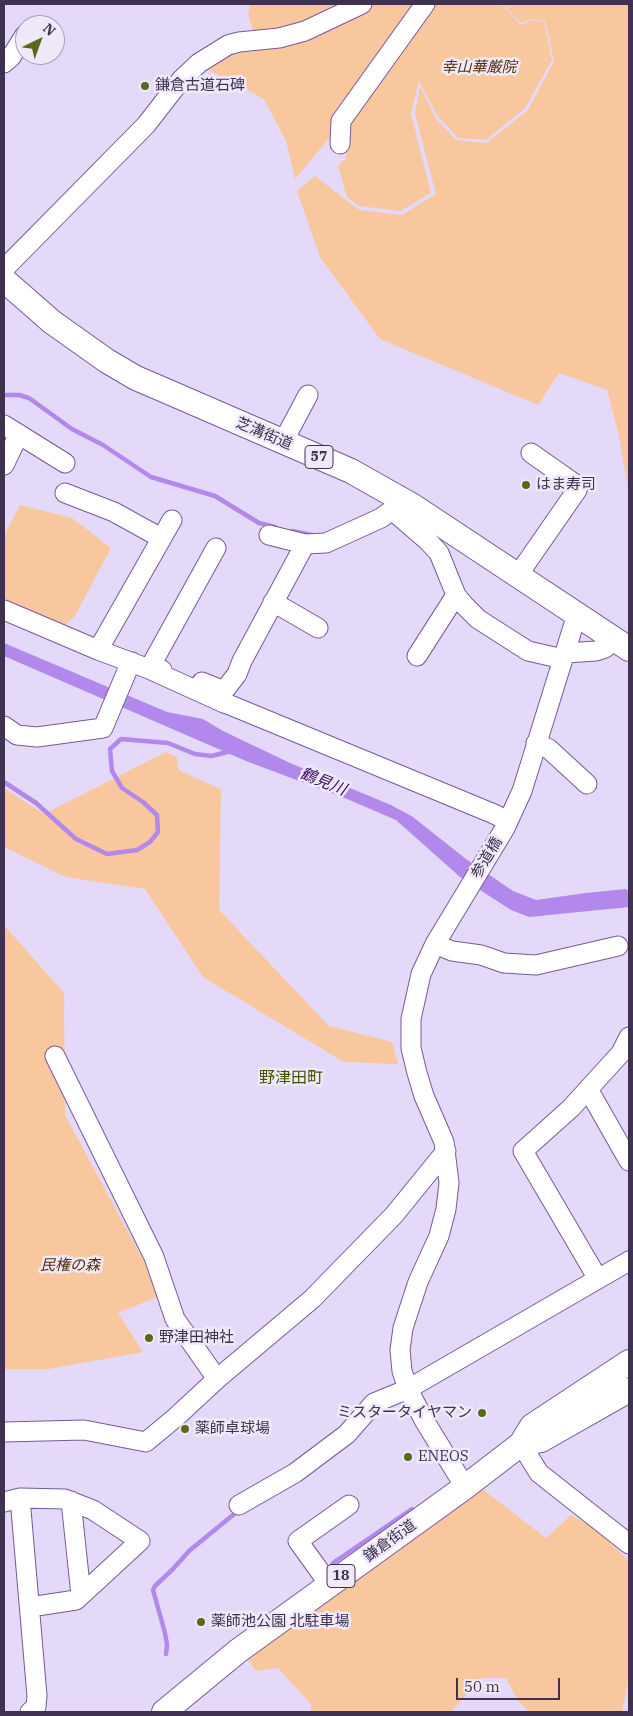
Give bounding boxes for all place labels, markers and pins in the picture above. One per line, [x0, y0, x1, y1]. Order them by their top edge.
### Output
place label: 鎌倉古道石碑 [155, 77, 245, 95]
marker: 鎌倉古道石碑 [139, 80, 151, 92]
place label: はま寿司 [536, 476, 596, 494]
marker: はま寿司 [520, 479, 532, 491]
place label: 野津田神社 [159, 1329, 234, 1347]
marker: 野津田神社 [143, 1332, 155, 1344]
place label: ミスタータイヤマン [337, 1404, 472, 1422]
marker: ミスタータイヤマン [476, 1407, 488, 1419]
place label: 薬師卓球場 [195, 1420, 270, 1438]
marker: 薬師卓球場 [179, 1423, 191, 1435]
place label: ENEOS [418, 1448, 468, 1466]
marker: ENEOS [402, 1451, 414, 1463]
place label: 薬師池公園 北駐車場 [211, 1613, 349, 1631]
marker: 薬師池公園 北駐車場 [195, 1616, 207, 1628]

